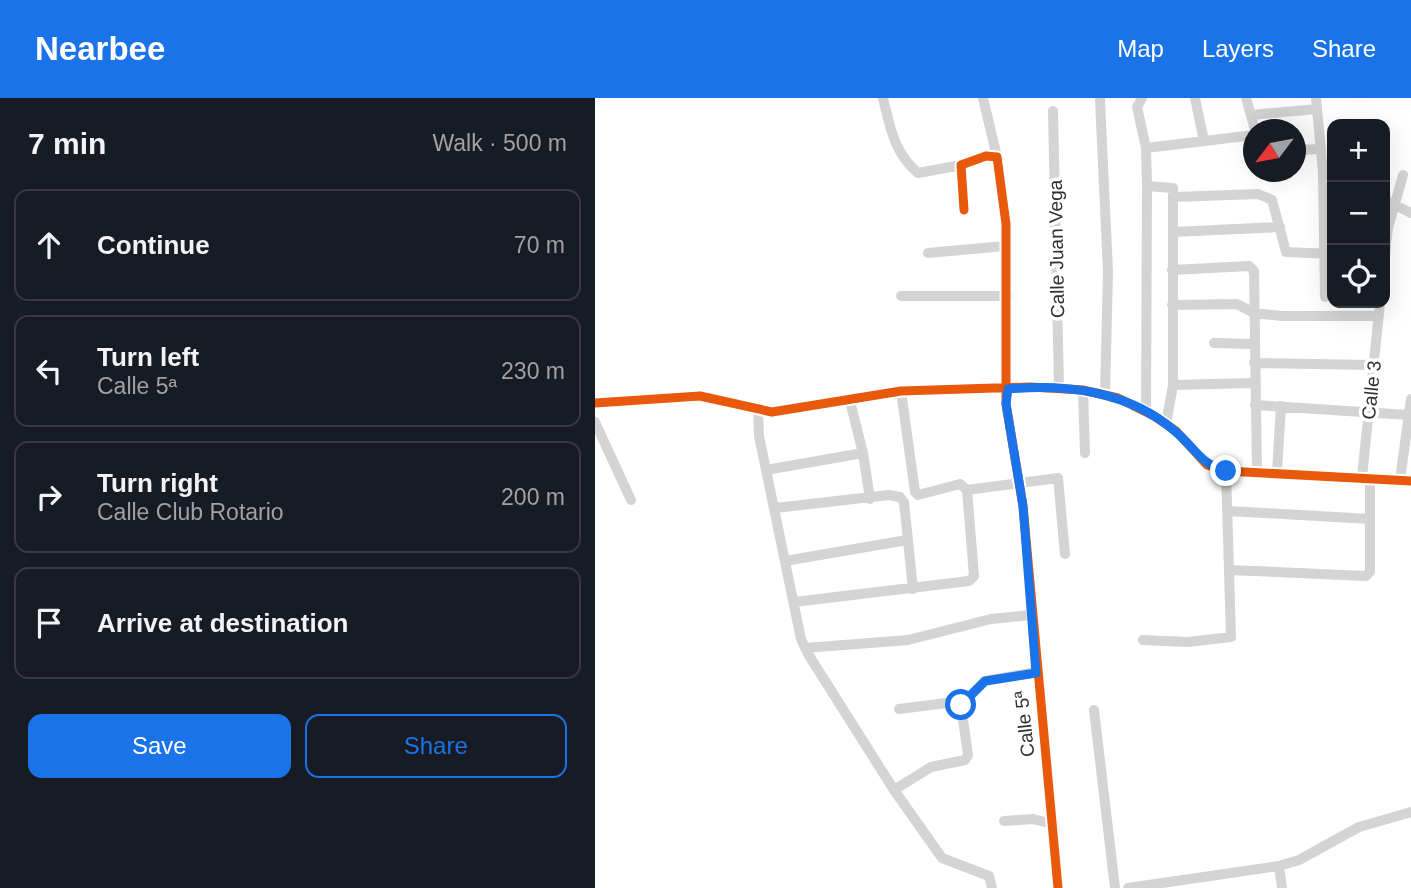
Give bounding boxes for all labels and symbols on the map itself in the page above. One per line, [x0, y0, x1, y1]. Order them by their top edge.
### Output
north arrow [1243, 119, 1306, 182]
street label: Calle Juan Vega [1045, 179, 1068, 318]
street label: Calle 3 [1358, 360, 1385, 421]
route end [1210, 455, 1241, 486]
route start [945, 689, 976, 720]
street label: Calle 5ª [1010, 689, 1038, 758]

